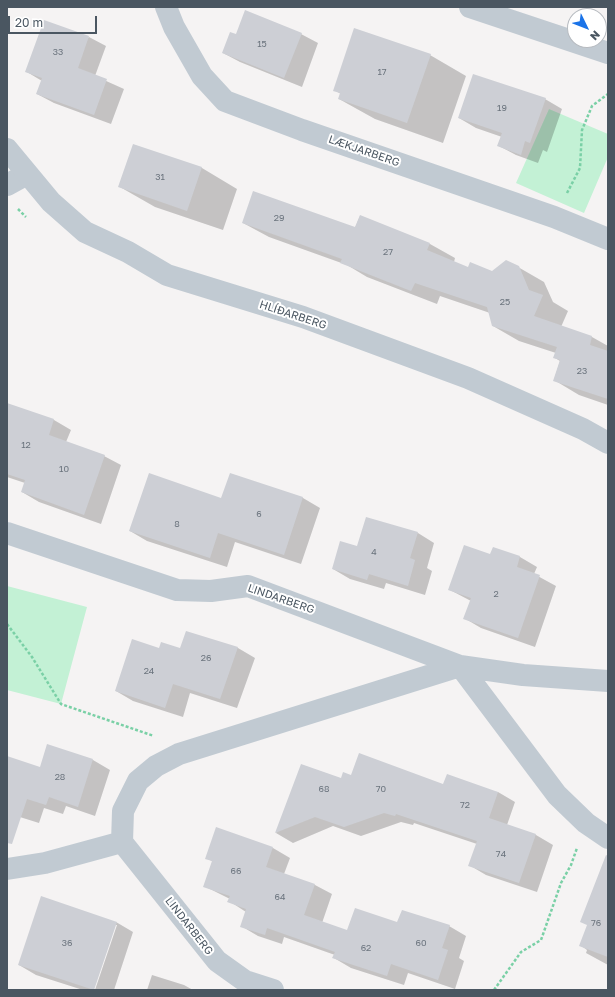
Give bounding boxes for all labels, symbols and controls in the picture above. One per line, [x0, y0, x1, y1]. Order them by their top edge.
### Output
scale bar [10, 8, 99, 34]
north arrow [567, 8, 607, 48]
text: 20 m [15, 15, 43, 30]
text: N [588, 28, 603, 43]
house number: 15 [257, 39, 267, 49]
house number: 33 [53, 47, 63, 57]
house number: 17 [377, 67, 387, 77]
house number: 19 [497, 103, 507, 113]
street label: LÆKJARBERG [327, 133, 401, 169]
house number: 31 [155, 172, 165, 182]
house number: 29 [274, 213, 284, 223]
house number: 27 [383, 247, 393, 257]
house number: 25 [500, 297, 510, 307]
street label: HLÍÐARBERG [258, 298, 328, 332]
house number: 23 [577, 366, 587, 376]
house number: 12 [21, 440, 31, 450]
house number: 10 [59, 464, 69, 474]
house number: 6 [256, 509, 262, 519]
house number: 8 [174, 519, 180, 529]
house number: 4 [371, 547, 377, 557]
street label: LINDARBERG [246, 581, 316, 617]
house number: 2 [493, 589, 499, 599]
house number: 26 [201, 653, 211, 663]
house number: 24 [144, 666, 154, 676]
house number: 28 [55, 772, 65, 782]
house number: 68 [319, 784, 329, 794]
house number: 70 [376, 784, 386, 794]
house number: 72 [460, 800, 470, 810]
house number: 74 [496, 849, 506, 859]
house number: 66 [231, 866, 241, 876]
house number: 64 [275, 892, 285, 902]
street label: LINDARBERG [162, 894, 216, 958]
house number: 76 [591, 918, 601, 928]
house number: 36 [62, 938, 72, 948]
house number: 60 [415, 938, 427, 948]
house number: 62 [361, 943, 371, 953]

